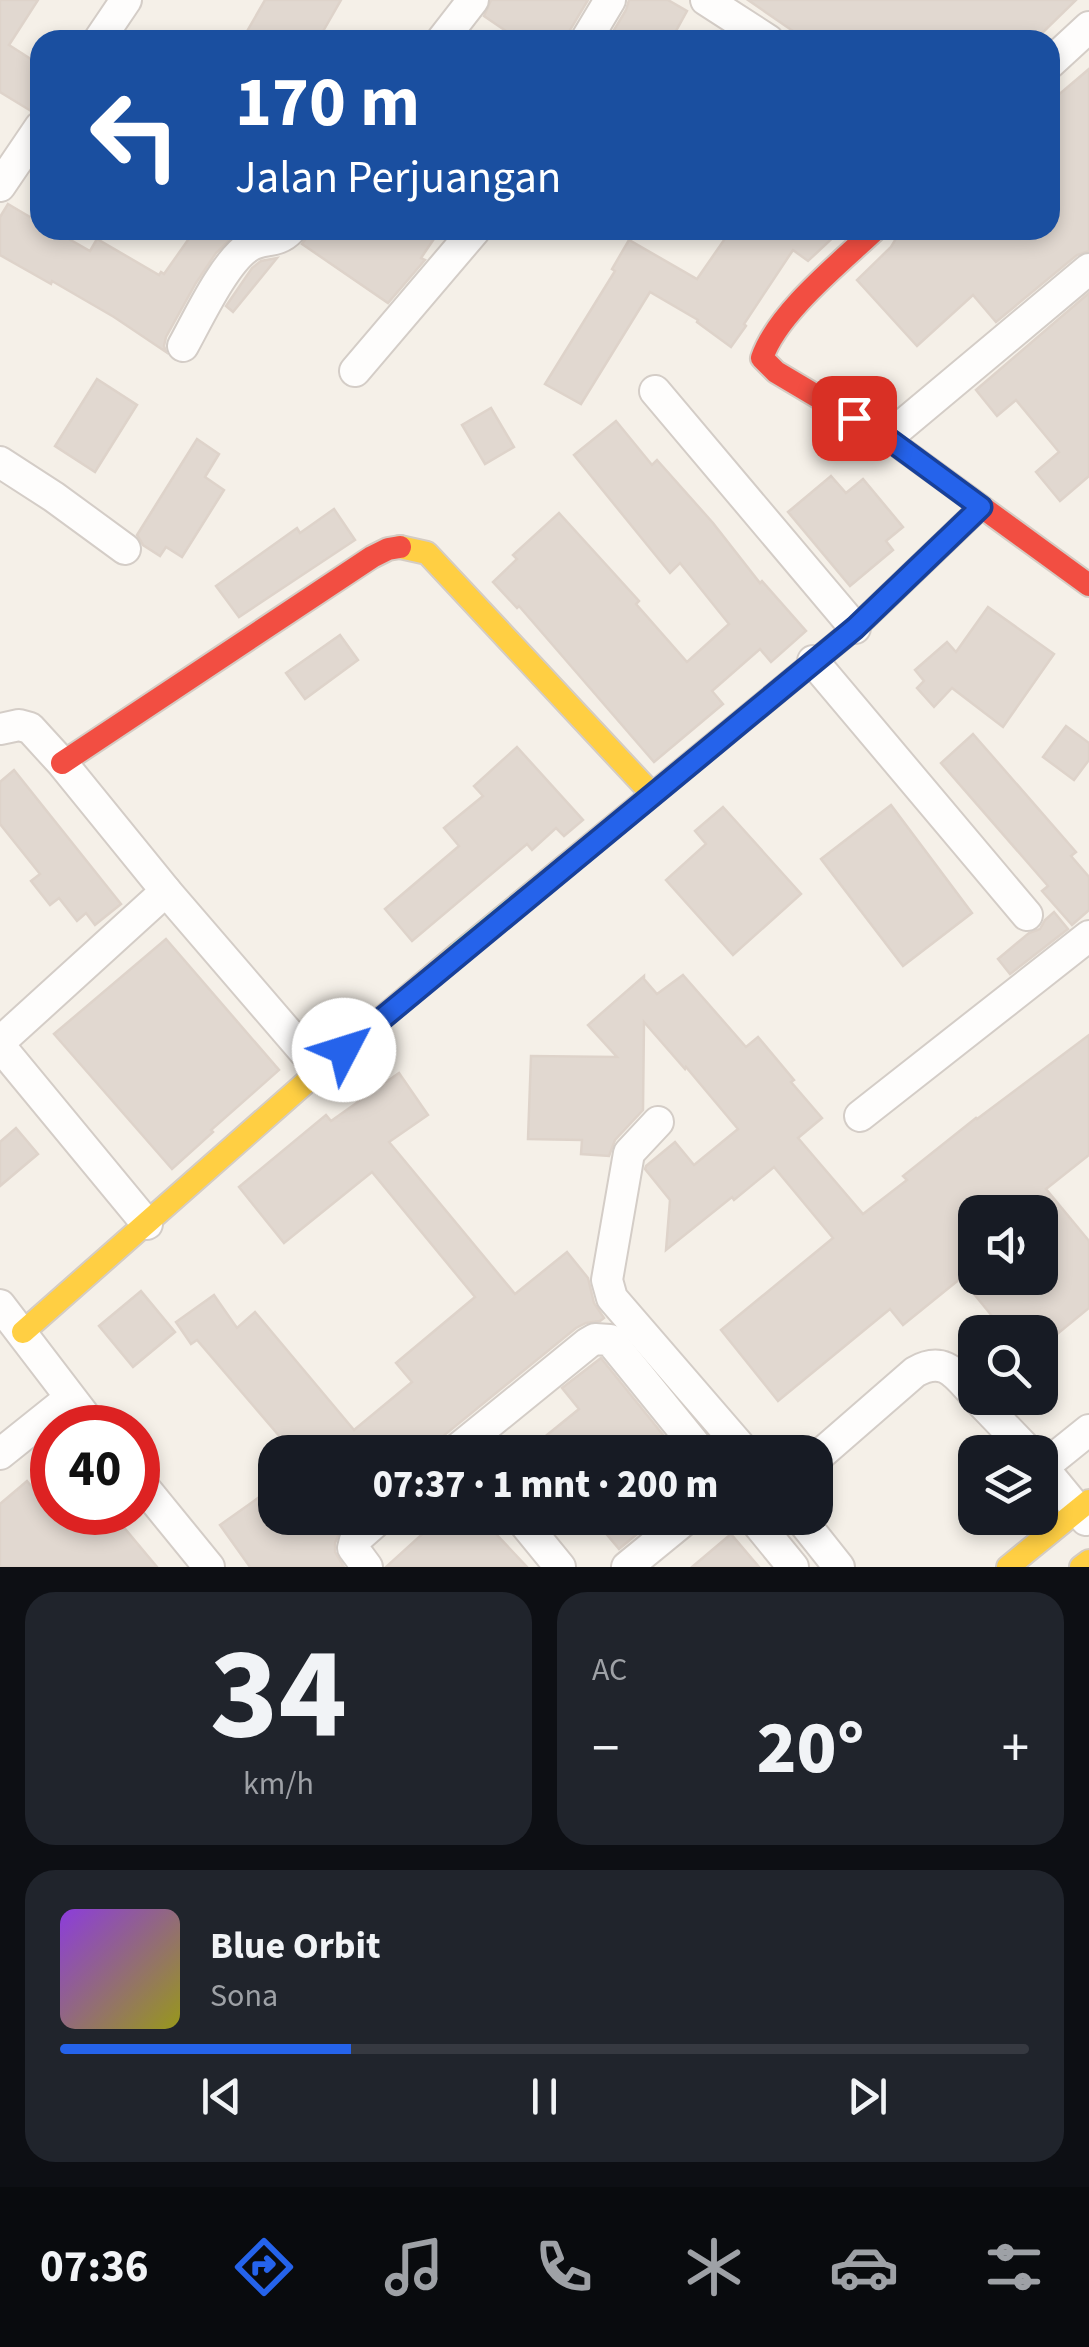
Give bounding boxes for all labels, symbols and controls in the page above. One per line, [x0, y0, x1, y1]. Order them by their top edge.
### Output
text: 170 m [235, 53, 420, 153]
icon: left [70, 70, 200, 200]
text: Jalan Perjuangan [235, 146, 561, 210]
pin [812, 376, 897, 461]
icon: arrive [827, 391, 882, 446]
position arrow [292, 998, 396, 1102]
map controls [958, 1195, 1058, 1535]
button: sound [958, 1195, 1058, 1295]
button: search [958, 1315, 1058, 1415]
speed limit sign: 40 [30, 1405, 160, 1535]
button: layers [958, 1435, 1058, 1535]
text: 07:37 · 1 mnt · 200 m [373, 1458, 718, 1512]
text: 34 [210, 1603, 347, 1788]
text: AC [592, 1647, 627, 1693]
text: 20° [757, 1695, 864, 1802]
text: − [592, 1710, 619, 1788]
text: + [1002, 1710, 1029, 1788]
text: km/h [243, 1761, 314, 1807]
text: Blue Orbit [210, 1919, 381, 1973]
text: Sona [210, 1973, 278, 2019]
icon: previous [194, 2069, 249, 2124]
icon: pause [517, 2069, 572, 2124]
icon: next [840, 2069, 895, 2124]
icon: directions [229, 2232, 299, 2302]
icon: music [379, 2232, 449, 2302]
icon: phone [529, 2232, 599, 2302]
icon: climate [679, 2232, 749, 2302]
icon: car [829, 2232, 899, 2302]
icon: filters [979, 2232, 1049, 2302]
text: 07:36 [40, 2235, 149, 2299]

